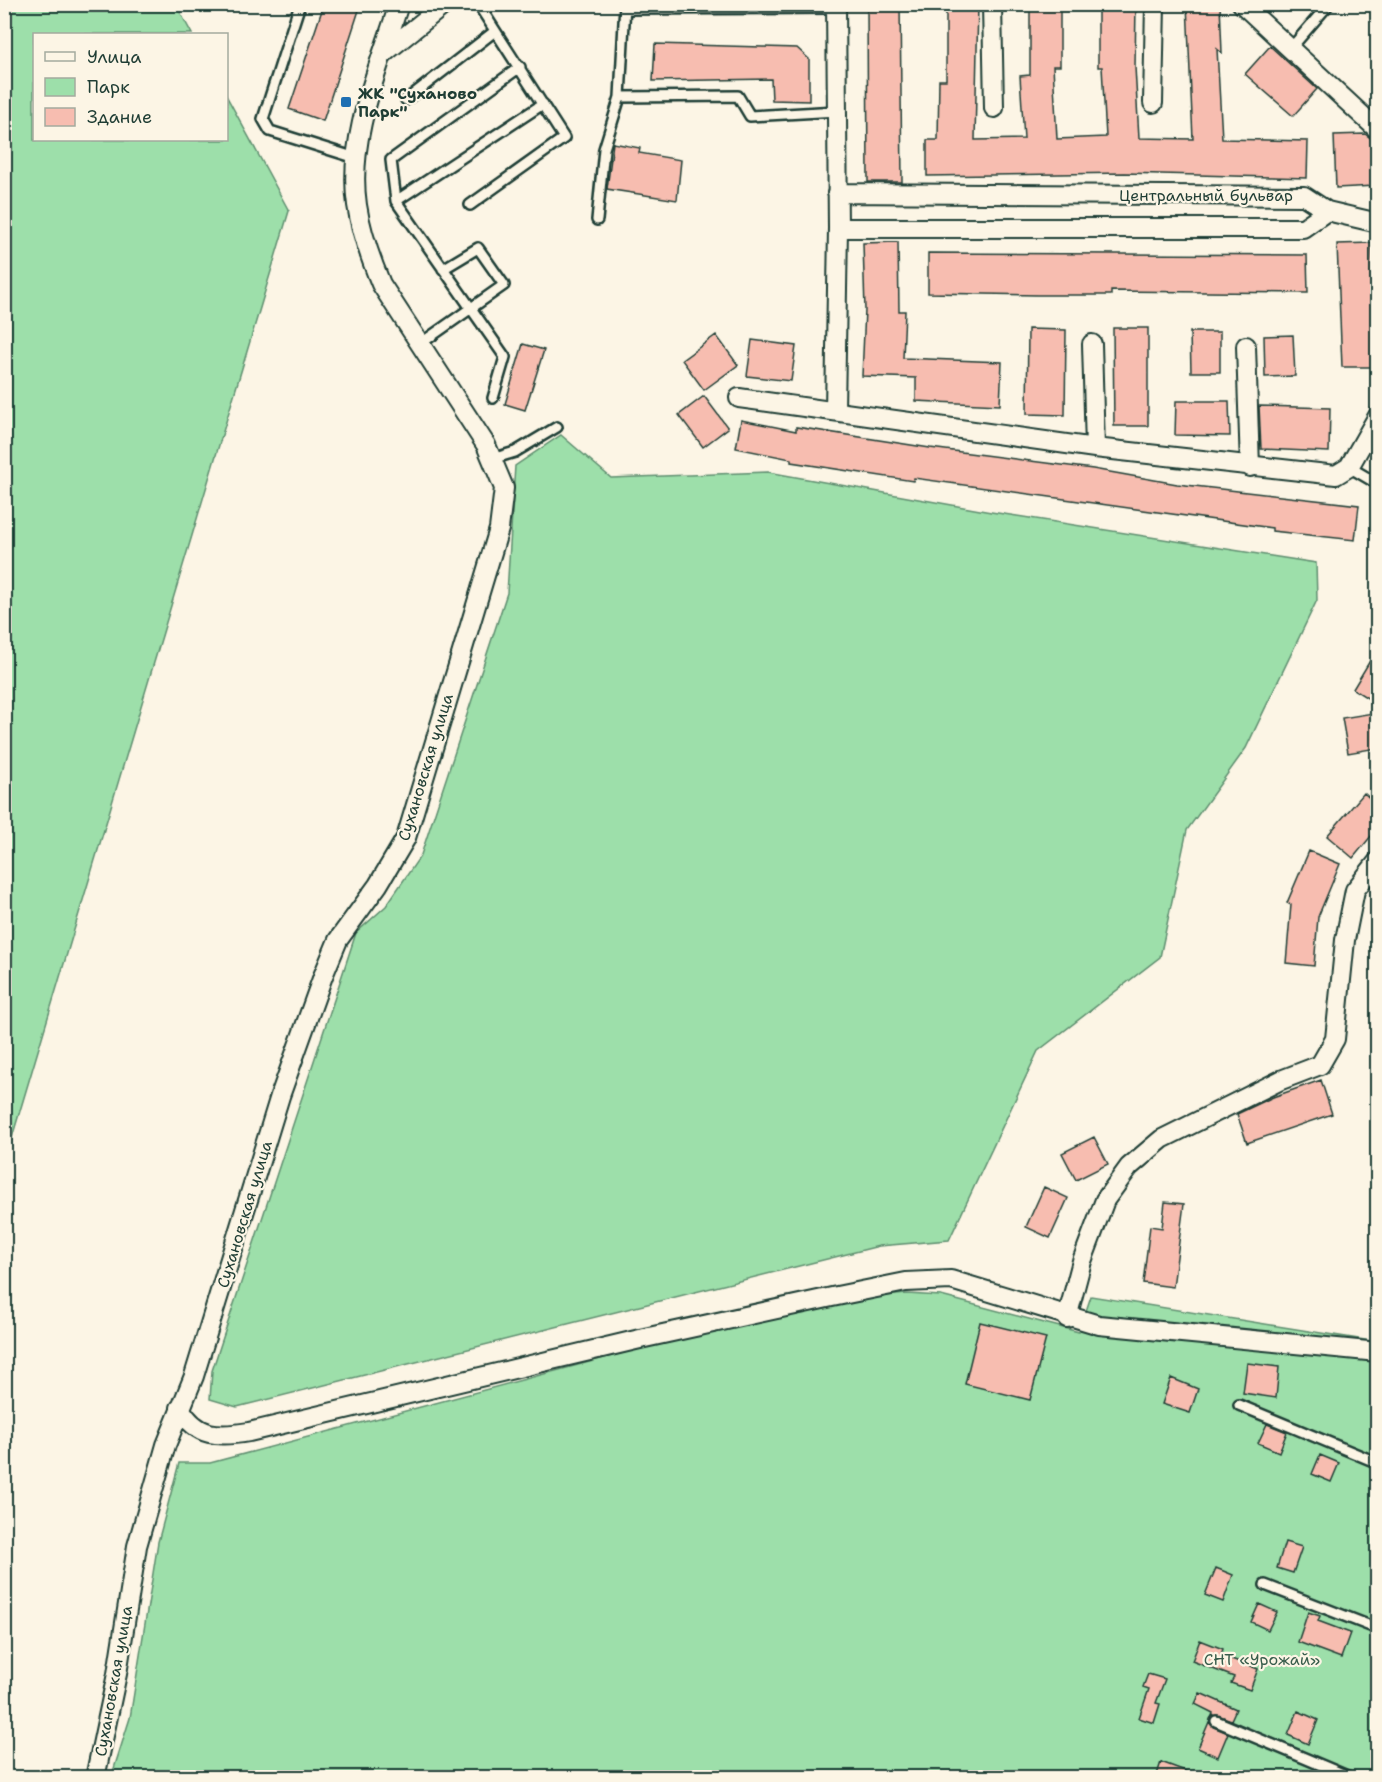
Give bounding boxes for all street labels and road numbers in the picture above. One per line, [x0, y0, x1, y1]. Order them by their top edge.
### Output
street label: Центральный бульвар [1119, 185, 1293, 206]
street label: Сухановская улица [393, 691, 458, 843]
street label: Сухановская улица [212, 1138, 277, 1290]
street label: Сухановская улица [90, 1604, 137, 1758]

